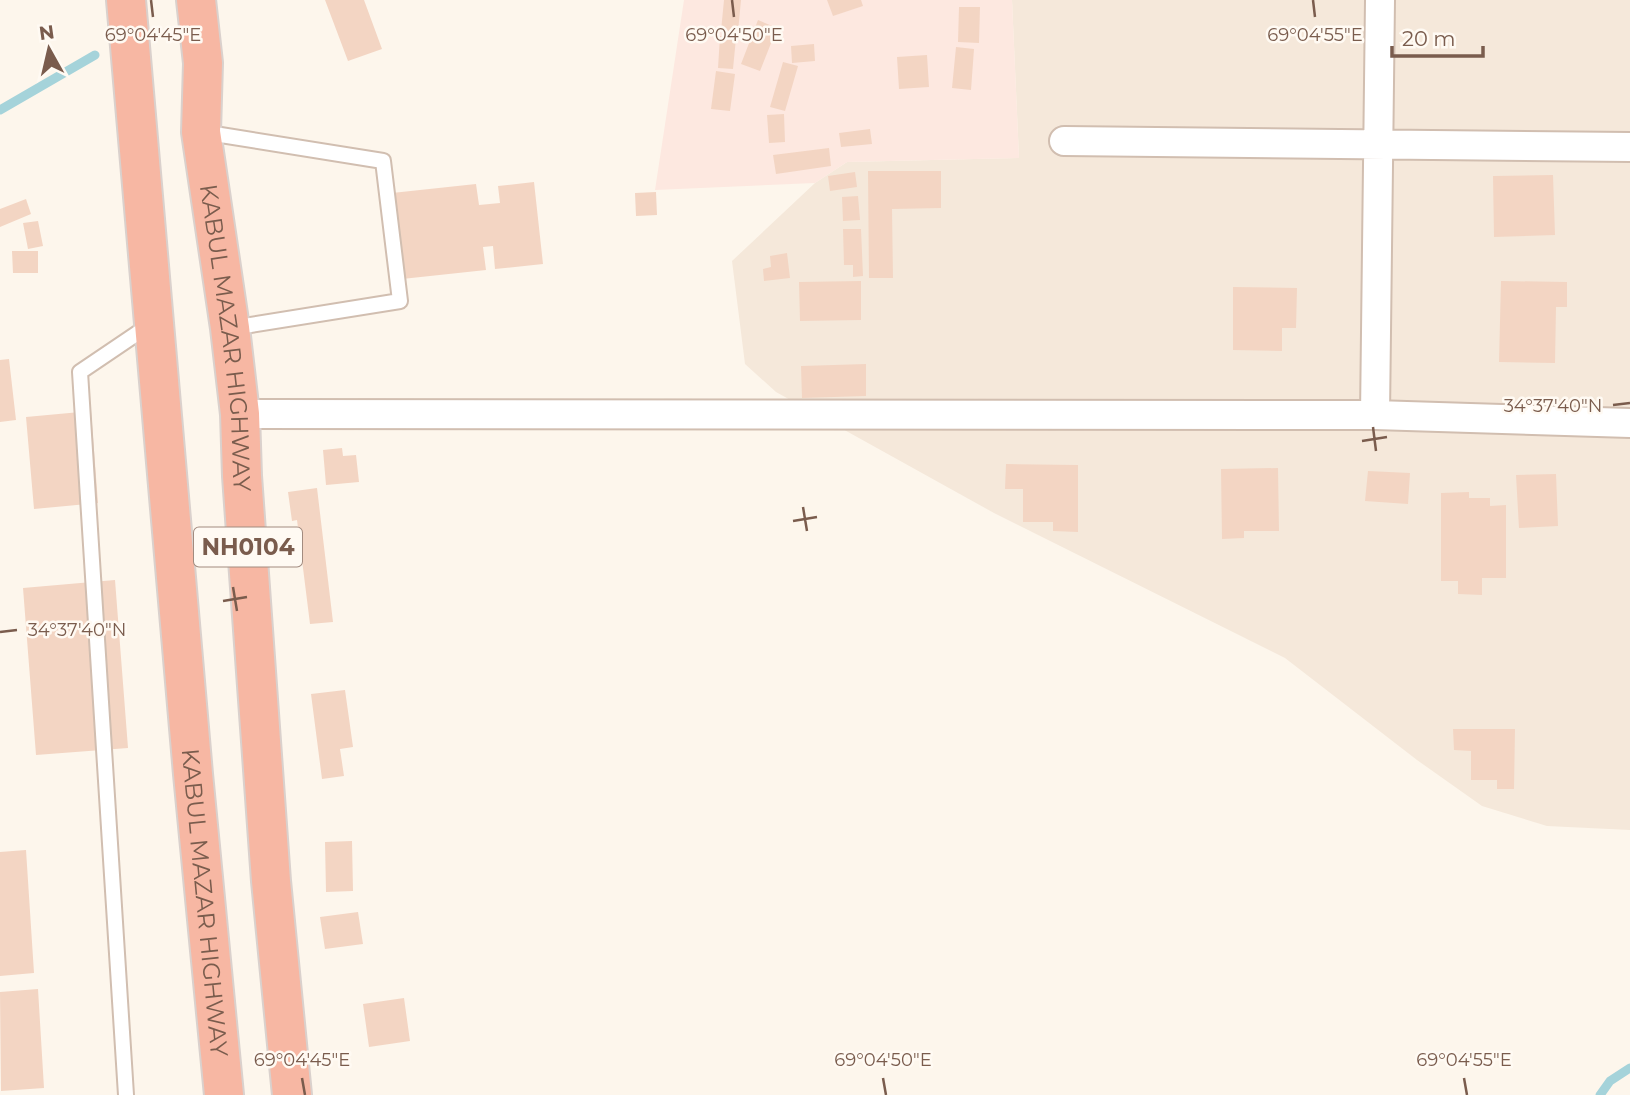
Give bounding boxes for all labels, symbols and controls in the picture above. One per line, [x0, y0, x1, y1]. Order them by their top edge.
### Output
north arrow [14, 14, 84, 84]
scale bar [1392, 14, 1483, 58]
text: N [37, 20, 56, 45]
text: 69°04'45"E [105, 24, 201, 46]
text: 69°04'50"E [685, 24, 783, 46]
text: 69°04'55"E [1267, 24, 1363, 46]
text: 20 m [1402, 26, 1456, 51]
street label: KABUL MAZAR HIGHWAY [194, 182, 258, 493]
text: 34°37'40"N [1504, 395, 1602, 417]
road number: NH0104 [194, 527, 302, 566]
text: 34°37'40"N [28, 619, 126, 641]
street label: KABUL MAZAR HIGHWAY [176, 747, 235, 1059]
text: 69°04'45"E [254, 1049, 350, 1071]
text: 69°04'50"E [834, 1049, 932, 1071]
text: 69°04'55"E [1416, 1049, 1512, 1071]

